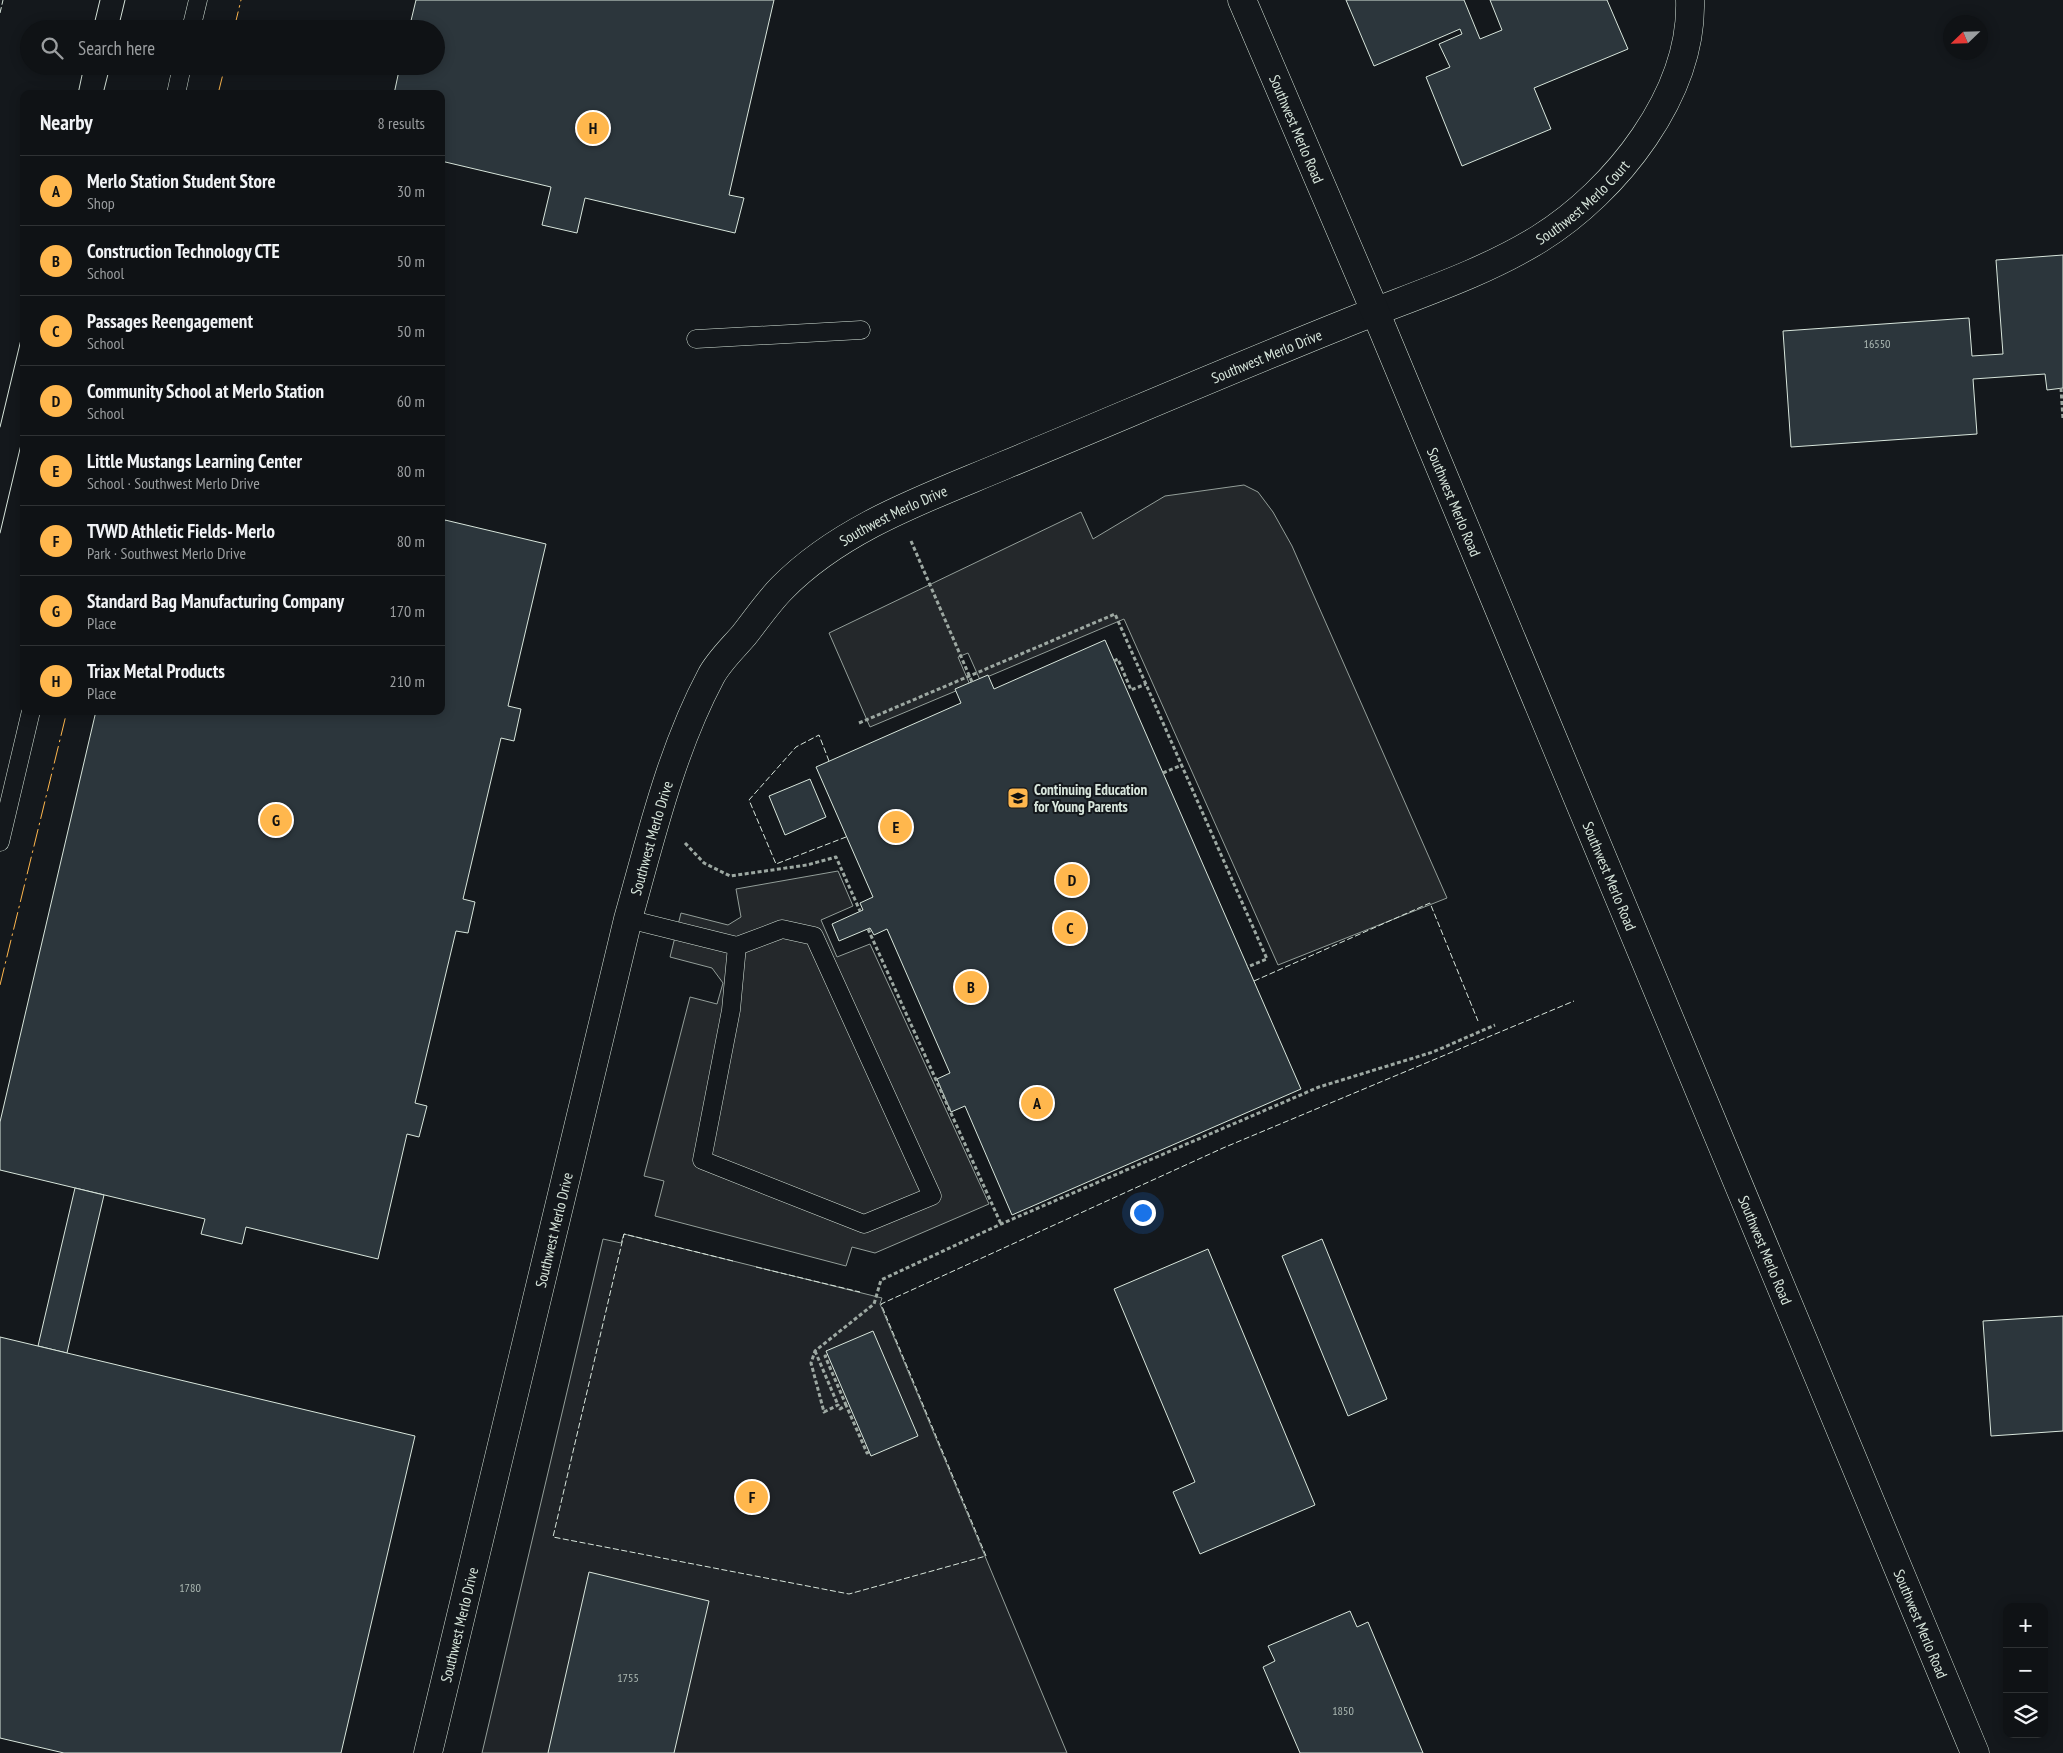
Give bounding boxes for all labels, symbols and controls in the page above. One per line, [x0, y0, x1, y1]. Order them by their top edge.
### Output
north arrow [1943, 15, 1988, 60]
search box [20, 20, 445, 75]
icon: search [38, 34, 66, 62]
text: Search here [78, 36, 155, 60]
street label: Southwest Merlo Road [1265, 72, 1329, 186]
text: Nearby [40, 109, 93, 136]
pin: H [577, 109, 609, 147]
text: 8 results [378, 113, 425, 133]
street label: Southwest Merlo Court [1532, 156, 1633, 248]
text: Merlo Station Student Store [87, 169, 276, 193]
text: A [52, 181, 60, 201]
text: 30 m [397, 181, 425, 201]
text: Shop [87, 193, 115, 213]
text: Construction Technology CTE [87, 239, 280, 263]
text: B [52, 251, 60, 271]
text: 50 m [397, 251, 425, 271]
text: School [87, 263, 124, 283]
text: Passages Reengagement [87, 309, 253, 333]
text: C [52, 321, 60, 341]
text: 50 m [397, 321, 425, 341]
street label: Southwest Merlo Drive [1208, 324, 1324, 387]
text: School [87, 333, 124, 353]
house number: 16550 [1863, 336, 1891, 351]
text: Community School at Merlo Station [87, 379, 324, 403]
text: D [52, 391, 60, 411]
text: 60 m [397, 391, 425, 411]
text: School [87, 403, 124, 423]
street label: Southwest Merlo Road [1423, 445, 1486, 559]
text: Little Mustangs Learning Center [87, 449, 302, 473]
text: E [53, 461, 59, 481]
text: 80 m [397, 461, 425, 481]
text: School · Southwest Merlo Drive [87, 473, 260, 493]
street label: Southwest Merlo Drive [836, 481, 950, 550]
text: TVWD Athletic Fields- Merlo [87, 519, 275, 543]
text: F [53, 531, 59, 551]
text: 80 m [397, 531, 425, 551]
text: Park · Southwest Merlo Drive [87, 543, 246, 563]
text: Standard Bag Manufacturing Company [87, 589, 344, 613]
text: G [52, 601, 60, 621]
text: 170 m [390, 601, 425, 621]
text: Place [87, 613, 116, 633]
text: Triax Metal Products [87, 659, 225, 683]
text: H [52, 671, 60, 691]
text: 210 m [390, 671, 425, 691]
text: Place [87, 683, 116, 703]
street label: Southwest Merlo Drive [626, 778, 677, 897]
place label: Continuing Education for Young Parents [1034, 780, 1148, 816]
school or university icon: Continuing Education for Young Parents [1006, 786, 1030, 810]
pin: G [260, 801, 292, 839]
pin: E [880, 808, 912, 846]
street label: Southwest Merlo Road [1579, 819, 1641, 933]
pin: D [1056, 861, 1088, 899]
pin: C [1054, 909, 1086, 947]
pin: B [955, 968, 987, 1006]
pin: A [1021, 1084, 1053, 1122]
street label: Southwest Merlo Drive [530, 1170, 576, 1289]
street label: Southwest Merlo Road [1735, 1192, 1797, 1307]
your location [1130, 1200, 1156, 1226]
pin: F [736, 1478, 768, 1516]
street label: Southwest Merlo Drive [436, 1565, 482, 1684]
street label: Southwest Merlo Road [1890, 1566, 1952, 1681]
house number: 1780 [179, 1580, 201, 1595]
map controls [2003, 1603, 2048, 1738]
button: + [2003, 1603, 2048, 1648]
button: − [2003, 1648, 2048, 1693]
house number: 1755 [617, 1670, 639, 1685]
button: layers [2003, 1693, 2048, 1738]
house number: 1850 [1332, 1703, 1354, 1718]

